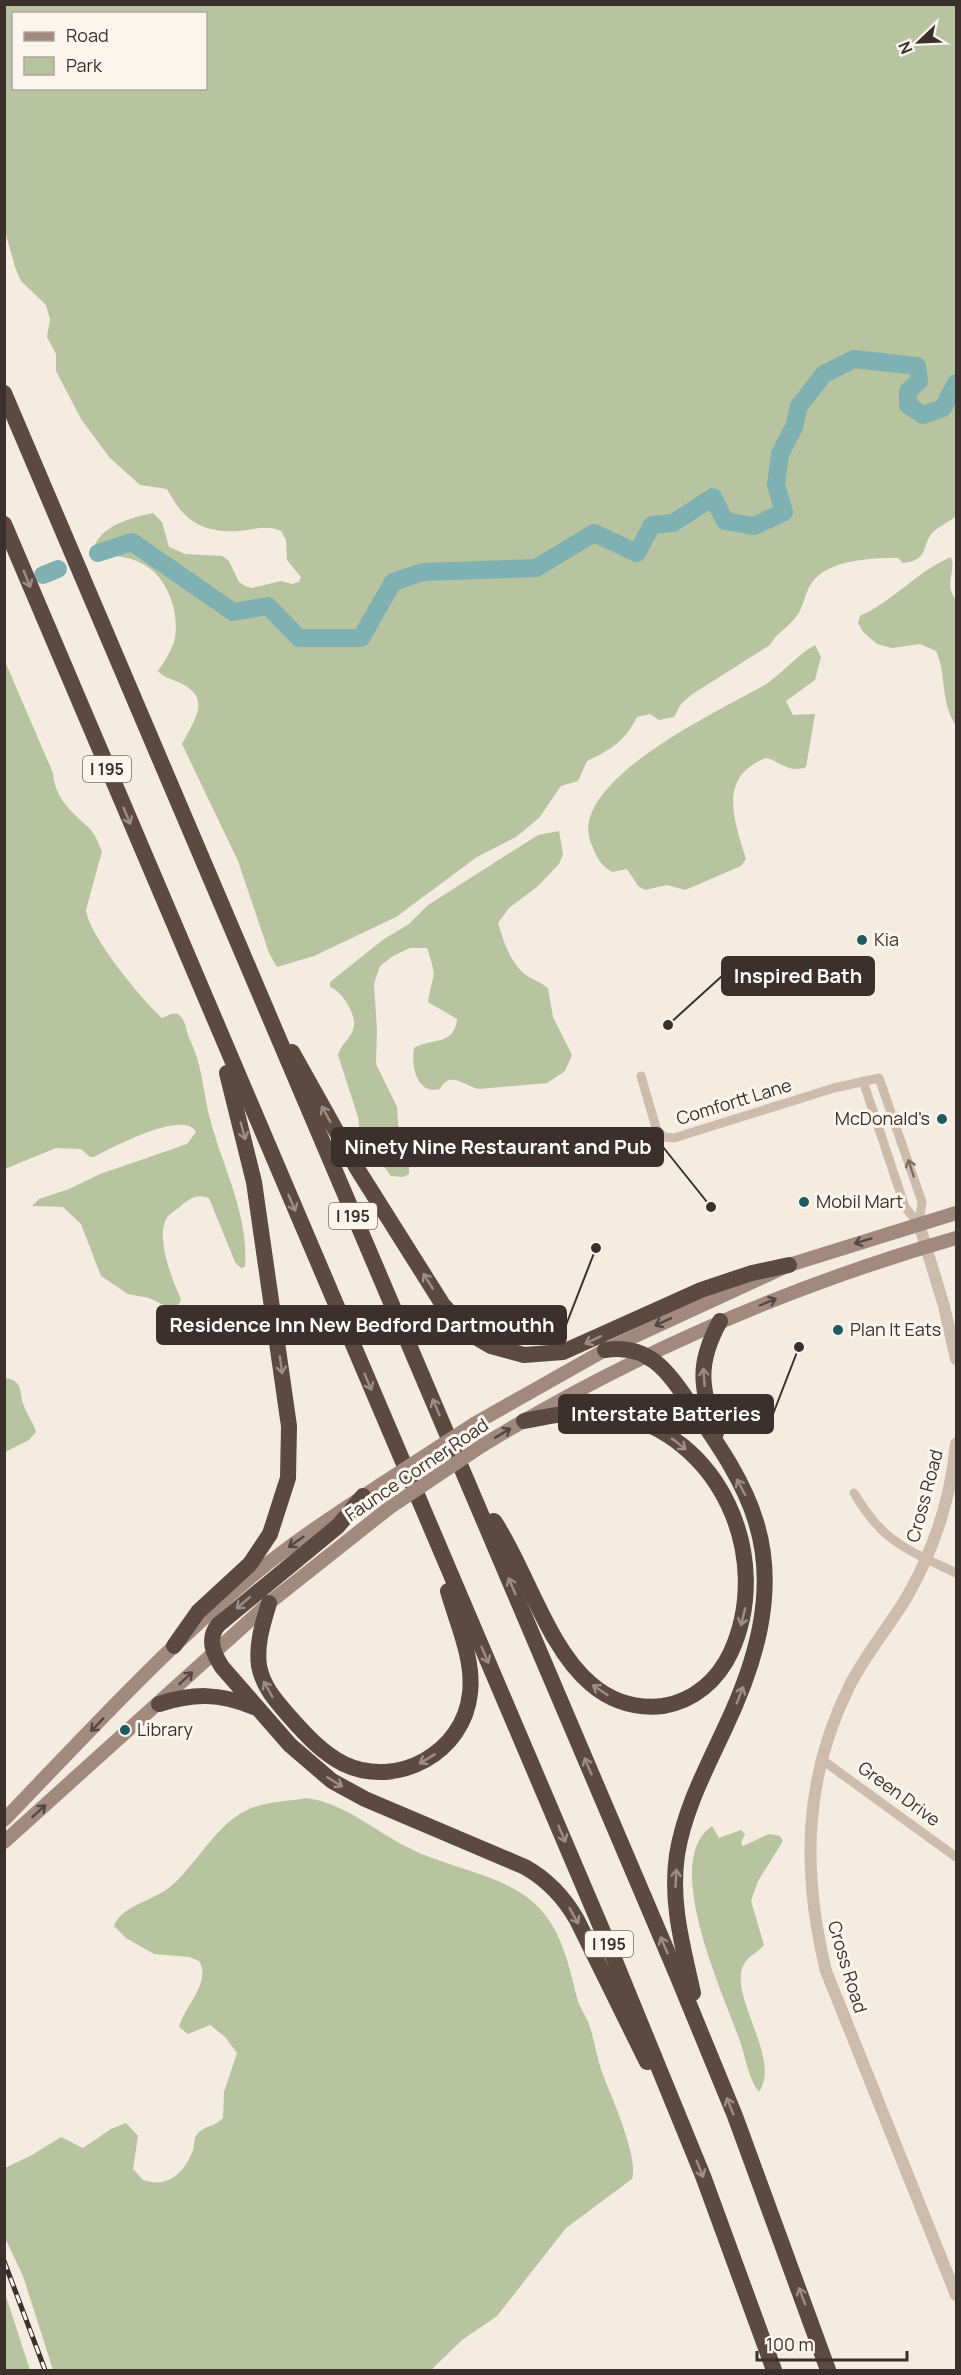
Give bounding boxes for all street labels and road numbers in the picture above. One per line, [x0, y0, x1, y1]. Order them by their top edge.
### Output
road number: I 195 [83, 756, 131, 782]
street label: Comfortt Lane [673, 1072, 794, 1130]
road number: I 195 [329, 1203, 377, 1229]
street label: Faunce Corner Road [340, 1412, 493, 1526]
street label: Cross Road [900, 1447, 948, 1545]
street label: Green Drive [854, 1755, 946, 1831]
street label: Cross Road [823, 1918, 873, 2016]
road number: I 195 [585, 1931, 633, 1957]

